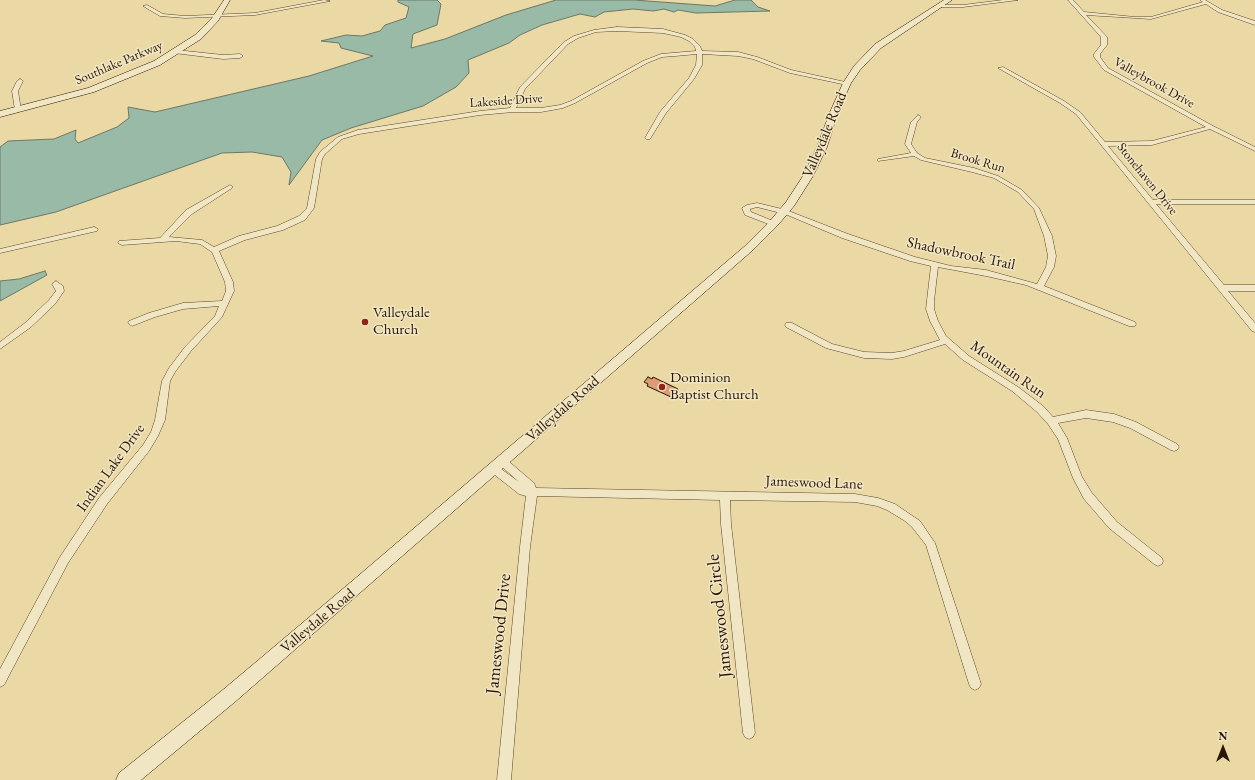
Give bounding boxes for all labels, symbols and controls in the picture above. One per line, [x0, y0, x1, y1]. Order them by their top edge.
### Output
street label: Southlake Parkway [73, 37, 165, 89]
street label: Valleybrook Drive [1111, 54, 1197, 112]
street label: Valleydale Road [799, 89, 851, 181]
street label: Lakeside Drive [469, 91, 543, 111]
street label: Stonehaven Drive [1113, 140, 1181, 218]
street label: Brook Run [949, 145, 1007, 177]
street label: Shadowbrook Trail [905, 234, 1017, 274]
place label: Valleydale Church [373, 304, 430, 339]
marker: Valleydale Church [360, 317, 370, 327]
street label: Mountain Run [967, 337, 1049, 403]
place label: Dominion Baptist Church [670, 369, 759, 404]
street label: Valleydale Road [523, 372, 603, 446]
marker: Dominion Baptist Church [657, 382, 667, 392]
street label: Indian Lake Drive [73, 421, 149, 515]
street label: Jameswood Lane [765, 472, 863, 494]
street label: Jameswood Circle [703, 553, 737, 679]
street label: Jameswood Drive [482, 573, 516, 695]
street label: Valleydale Road [277, 585, 359, 657]
north arrow [1203, 728, 1243, 768]
text: N [1219, 729, 1227, 743]

